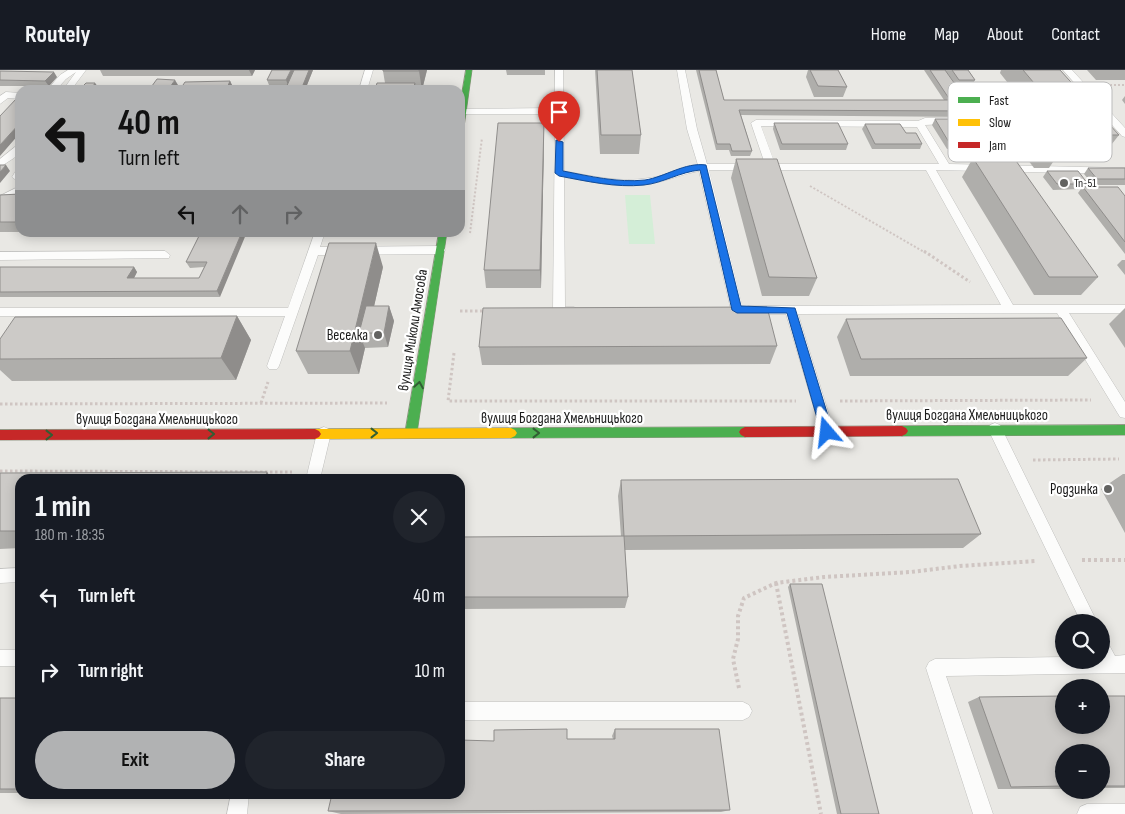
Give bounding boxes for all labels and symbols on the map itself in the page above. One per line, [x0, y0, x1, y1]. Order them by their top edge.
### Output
legend [948, 82, 1112, 162]
pin [538, 91, 580, 142]
text: Fast [989, 92, 1009, 109]
text: Slow [989, 114, 1011, 131]
text: Jam [988, 137, 1006, 154]
place label: Тп-51 [1074, 176, 1097, 191]
marker: Тп-51 [1058, 177, 1070, 189]
street label: вулиця Миколи Амосова [394, 268, 432, 392]
place label: Веселка [327, 326, 368, 345]
marker: Веселка [372, 329, 384, 341]
one-way arrow [413, 381, 424, 389]
position arrow [800, 405, 852, 457]
street label: вулиця Богдана Хмельницького [886, 406, 1048, 425]
street label: вулиця Богдана Хмельницького [481, 409, 643, 428]
street label: вулиця Богдана Хмельницького [76, 410, 238, 429]
one-way arrow [370, 428, 378, 438]
one-way arrow [532, 428, 540, 438]
one-way arrow [208, 429, 215, 439]
one-way arrow [45, 430, 53, 440]
place label: Родзинка [1050, 480, 1098, 499]
marker: Родзинка [1102, 483, 1114, 495]

